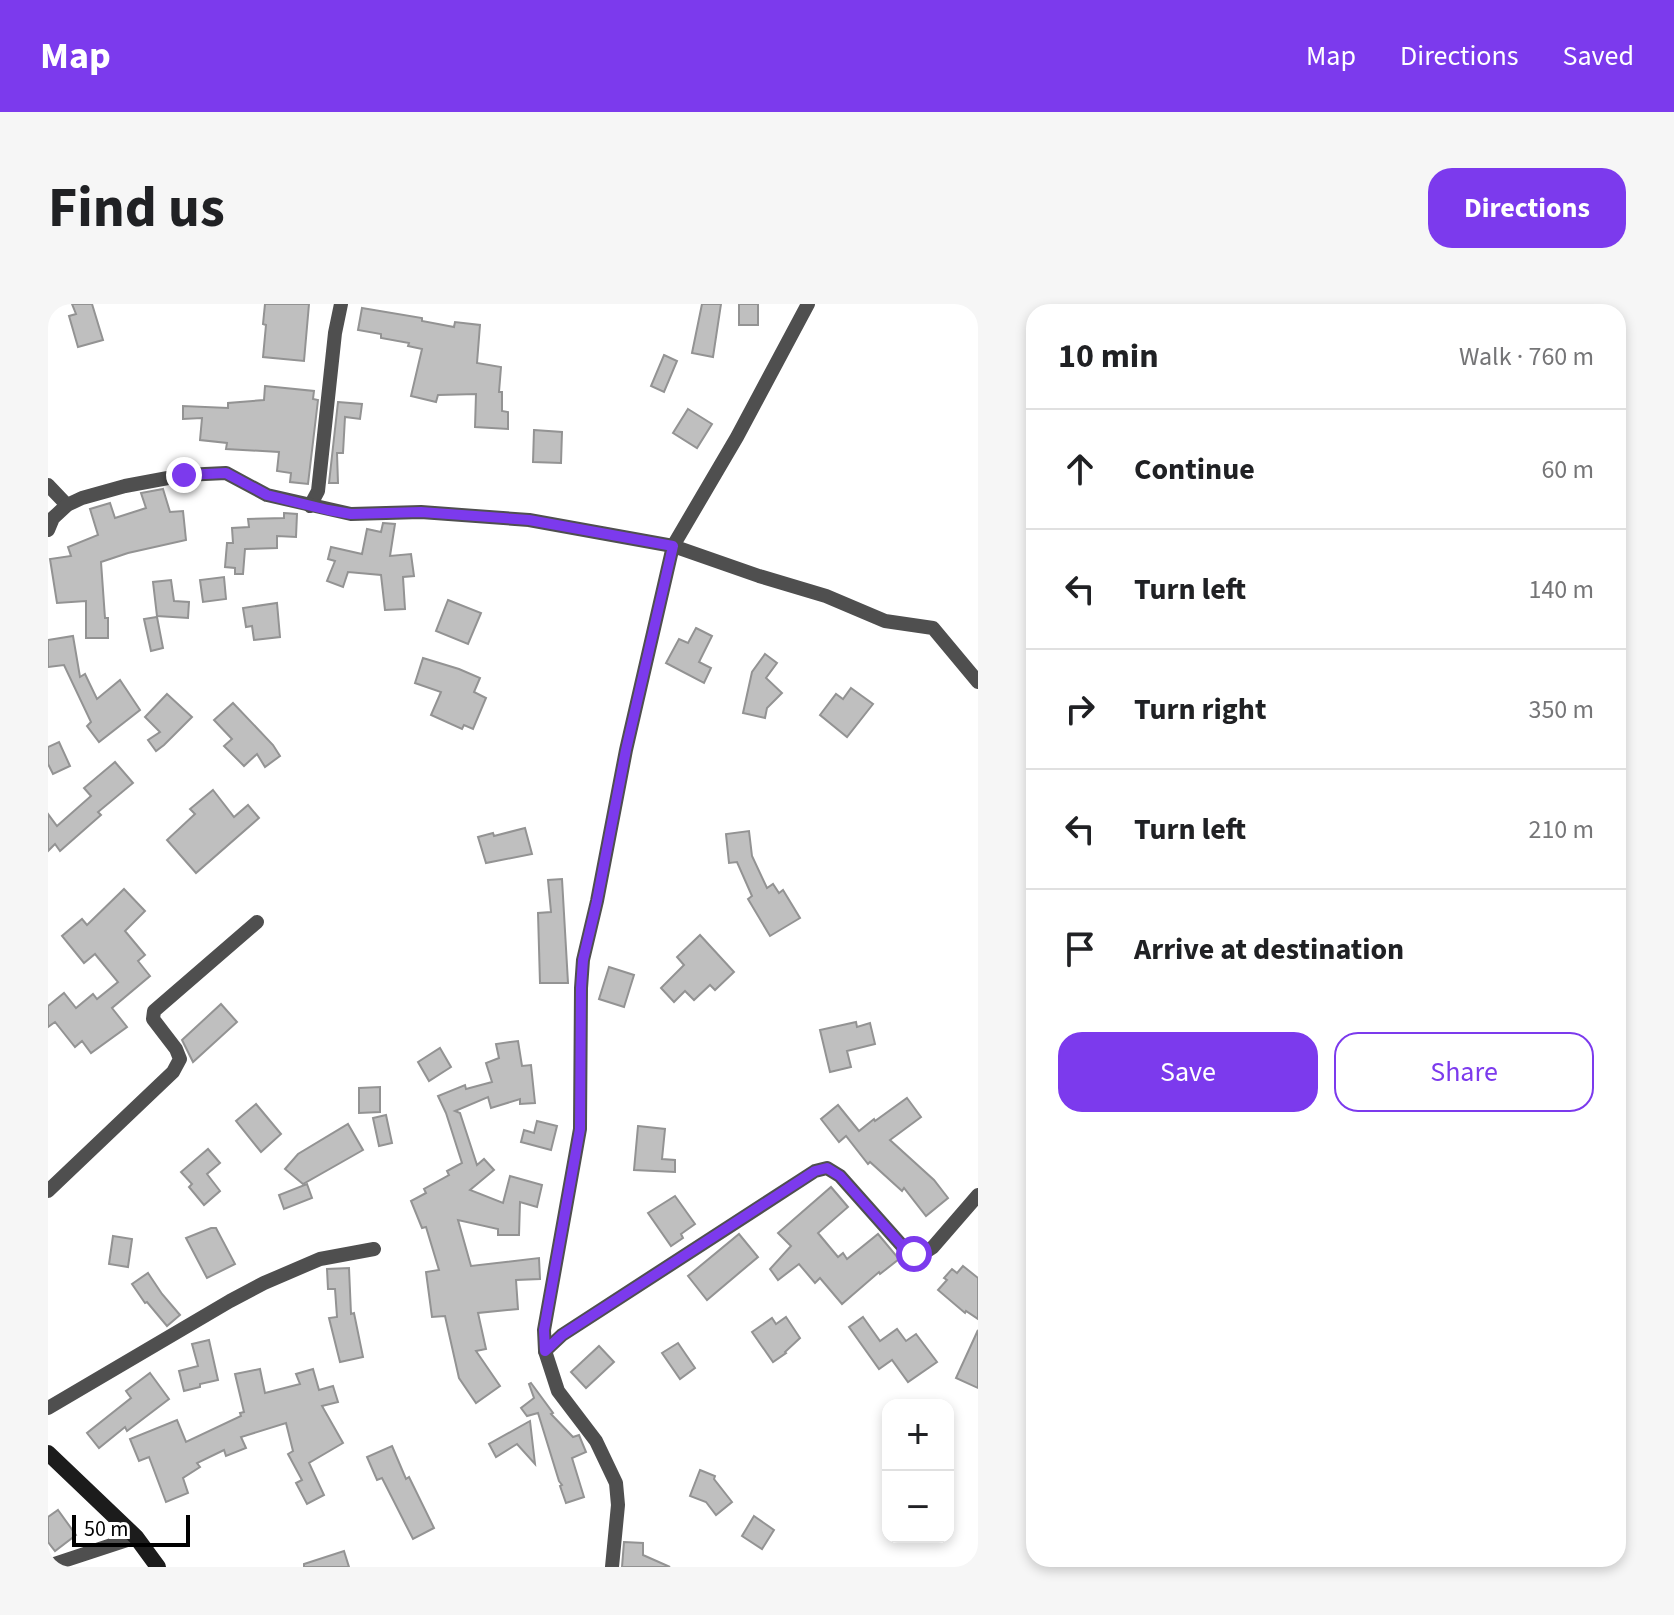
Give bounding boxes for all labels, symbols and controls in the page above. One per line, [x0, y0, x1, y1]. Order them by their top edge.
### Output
text: Map [40, 29, 111, 83]
text: Map [1306, 36, 1356, 76]
text: Directions [1400, 36, 1519, 76]
text: Saved [1563, 36, 1634, 76]
button: Directions [1428, 168, 1626, 248]
text: Find us [48, 169, 225, 248]
text: 10 min [1058, 332, 1159, 381]
text: Walk · 760 m [1459, 338, 1594, 375]
icon: ahead [1058, 447, 1102, 491]
text: Continue [1134, 448, 1255, 491]
text: 60 m [1541, 451, 1594, 488]
route end [166, 457, 202, 493]
icon: left [1058, 567, 1102, 611]
text: Turn left [1134, 568, 1246, 611]
text: 140 m [1528, 571, 1594, 608]
icon: right [1058, 687, 1102, 731]
text: Turn right [1134, 688, 1266, 731]
text: 350 m [1528, 691, 1594, 728]
icon: left [1058, 807, 1102, 851]
text: Turn left [1134, 808, 1246, 851]
text: 210 m [1528, 811, 1594, 848]
icon: arrive [1058, 927, 1102, 971]
text: Arrive at destination [1134, 928, 1404, 971]
button: Save [1058, 1032, 1318, 1112]
button: Share [1334, 1032, 1594, 1112]
route start [896, 1236, 932, 1272]
map controls [882, 1399, 954, 1543]
button: + [882, 1399, 954, 1471]
button: − [882, 1471, 954, 1543]
scale bar [72, 1511, 190, 1547]
text: 50 m [84, 1513, 129, 1545]

